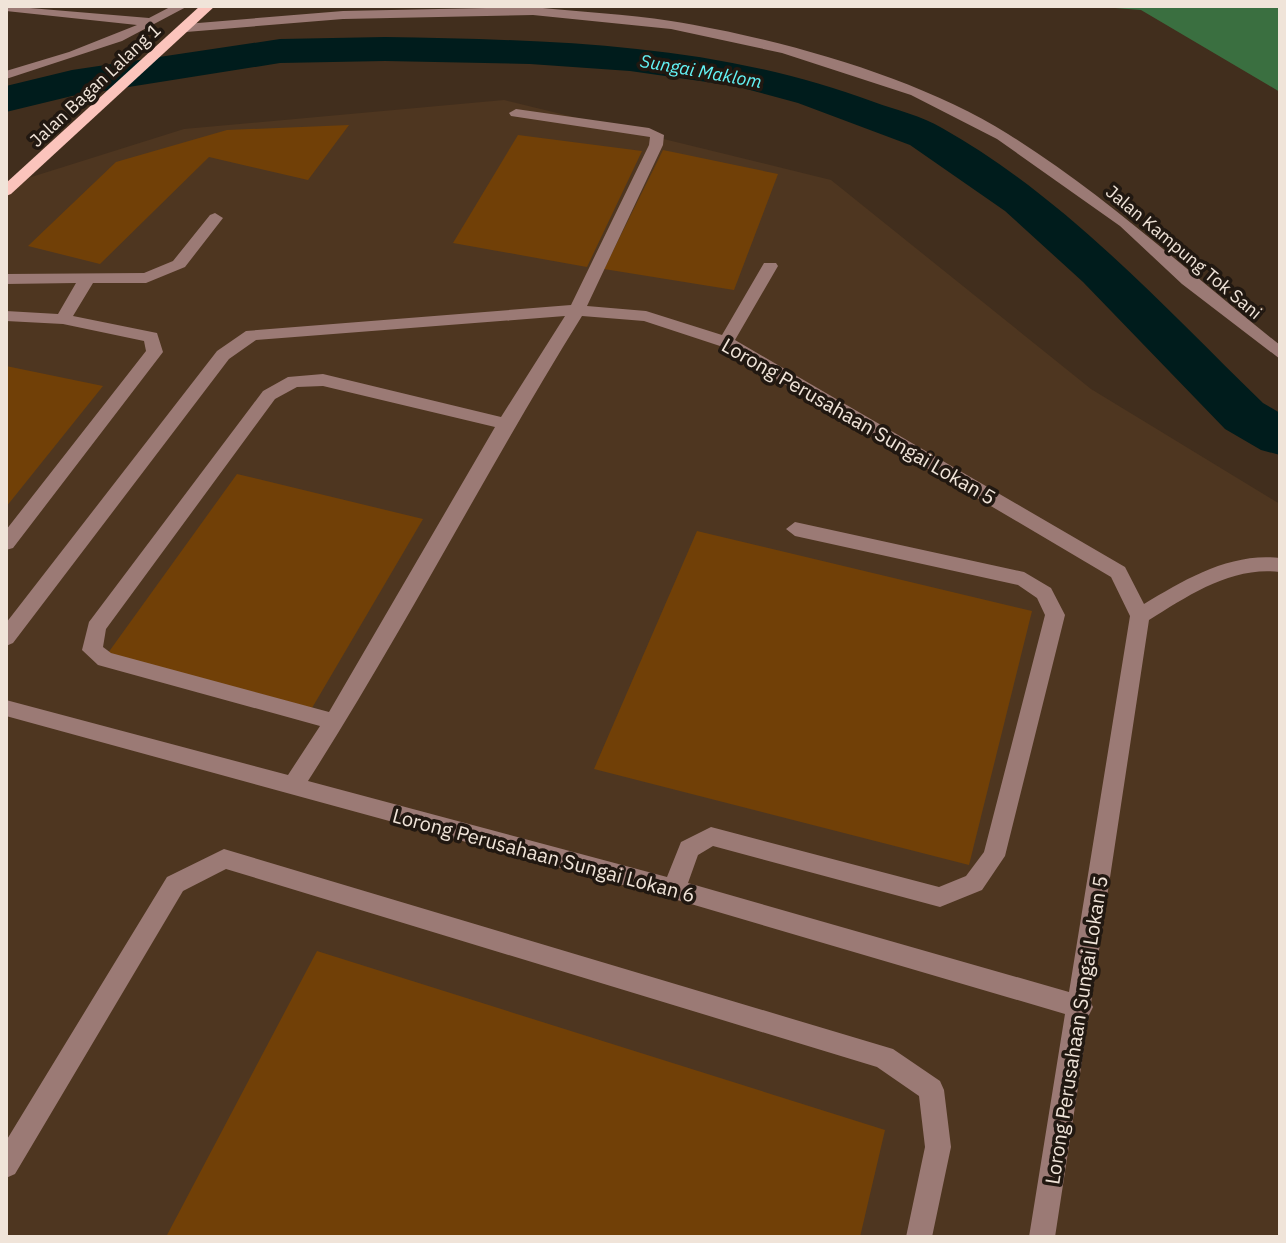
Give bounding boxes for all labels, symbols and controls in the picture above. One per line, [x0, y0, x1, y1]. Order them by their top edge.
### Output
street label: Jalan Bagan Lalang 1 [25, 18, 165, 152]
water label: Sungai Maklom [638, 49, 764, 93]
street label: Jalan Kampung Tok Sani [1101, 180, 1267, 324]
street label: Lorong Perusahaan Sungai Lokan 5 [717, 331, 1001, 511]
street label: Lorong Perusahaan Sungai Lokan 6 [390, 802, 698, 908]
street label: Lorong Perusahaan Sungai Lokan 5 [1038, 874, 1114, 1186]

